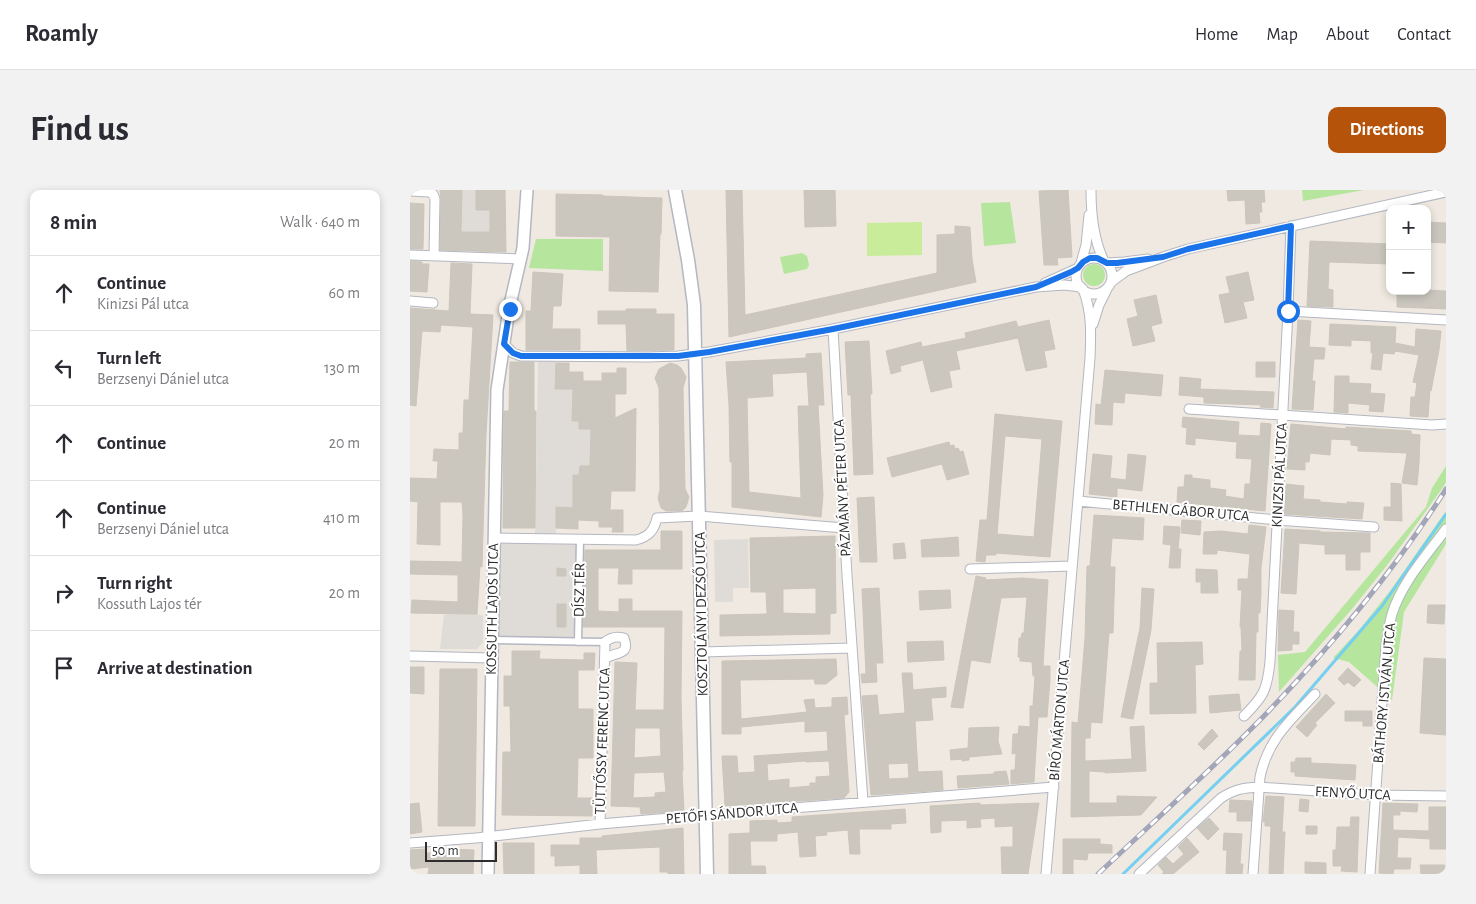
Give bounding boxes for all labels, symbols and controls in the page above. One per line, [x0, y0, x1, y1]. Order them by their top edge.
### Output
text: Roamly [25, 22, 98, 46]
text: Home [1195, 26, 1238, 44]
text: Map [1266, 26, 1298, 44]
text: About [1326, 26, 1369, 44]
text: Contact [1397, 26, 1451, 44]
button: Directions [1328, 107, 1446, 153]
text: Find us [30, 112, 129, 147]
map controls [1386, 205, 1431, 295]
button: + [1386, 205, 1431, 250]
text: 8 min [50, 212, 97, 233]
text: Walk · 640 m [280, 214, 360, 230]
button: − [1386, 250, 1431, 295]
text: Continue [97, 274, 166, 293]
icon: ahead [50, 279, 78, 307]
text: 60 m [329, 285, 360, 301]
text: Kinizsi Pál utca [97, 296, 189, 312]
route end [499, 298, 522, 321]
route start [1277, 300, 1300, 323]
text: Turn left [97, 349, 161, 368]
icon: left [50, 354, 78, 382]
text: 130 m [324, 360, 360, 376]
text: Berzsenyi Dániel utca [97, 371, 229, 387]
street label: PÁZMÁNY PÉTER UTCA [829, 418, 854, 557]
street label: KINIZSI PÁL UTCA [1267, 422, 1290, 528]
icon: ahead [50, 429, 78, 457]
text: Continue [97, 434, 166, 453]
text: 20 m [329, 435, 360, 451]
street label: BETHLEN GÁBOR UTCA [1112, 495, 1251, 524]
text: Continue [97, 499, 166, 518]
icon: ahead [50, 504, 78, 532]
text: 410 m [323, 510, 360, 526]
text: Berzsenyi Dániel utca [97, 521, 229, 537]
street label: KOSZTOLÁNYI DEZSŐ UTCA [691, 531, 710, 697]
street label: KOSSUTH LAJOS UTCA [484, 543, 501, 675]
street label: DÍSZ TÉR [570, 563, 587, 617]
text: Turn right [97, 574, 172, 593]
icon: right [50, 579, 78, 607]
text: 20 m [329, 585, 360, 601]
text: Kossuth Lajos tér [97, 596, 201, 612]
street label: BÁTHORY ISTVÁN UTCA [1369, 621, 1398, 764]
icon: arrive [50, 654, 78, 682]
street label: BÍRÓ MÁRTON UTCA [1045, 658, 1072, 782]
text: Arrive at destination [97, 659, 253, 678]
street label: TÜTTŐSSY FERENC UTCA [590, 667, 613, 815]
street label: FENYŐ UTCA [1315, 783, 1392, 803]
street label: PETŐFI SÁNDOR UTCA [665, 798, 799, 827]
scale bar [425, 839, 498, 862]
text: 50 m [432, 844, 459, 858]

